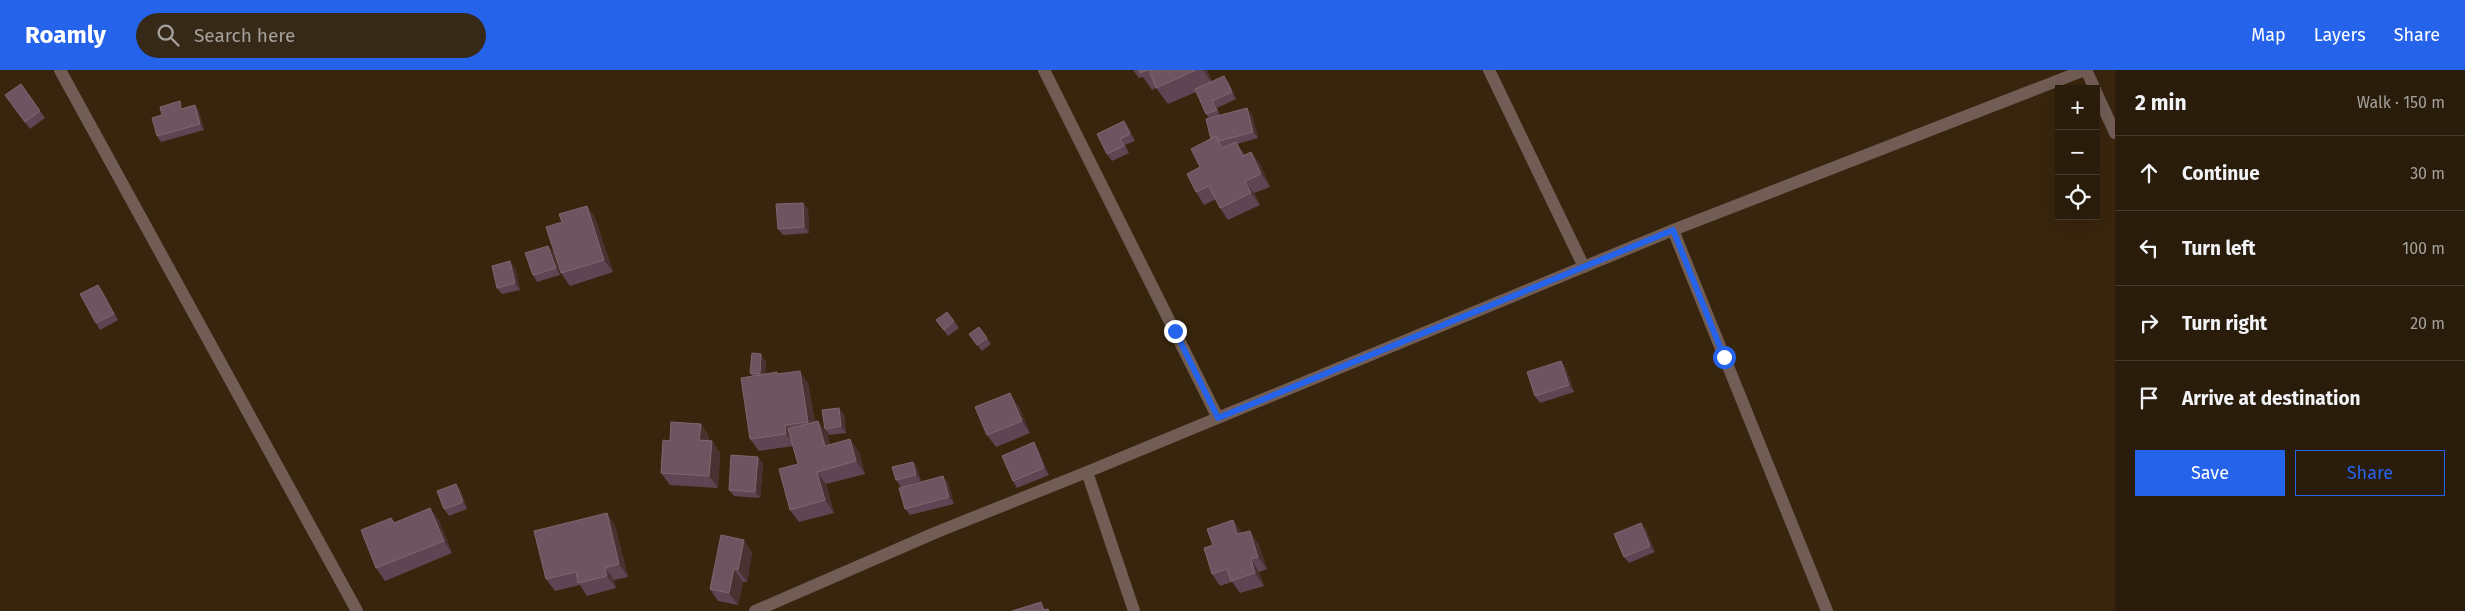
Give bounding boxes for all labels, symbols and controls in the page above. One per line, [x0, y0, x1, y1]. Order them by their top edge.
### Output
search box [136, 13, 486, 58]
text: Roamly [25, 21, 106, 49]
icon: search [154, 21, 182, 49]
text: Search here [194, 24, 295, 47]
text: Map [2251, 24, 2286, 46]
text: Layers [2314, 24, 2366, 46]
text: Share [2394, 24, 2440, 46]
map controls [2055, 85, 2100, 220]
button: + [2055, 85, 2100, 130]
text: 2 min [2135, 90, 2187, 116]
text: Walk · 150 m [2357, 93, 2445, 112]
button: − [2055, 130, 2100, 175]
icon: ahead [2135, 159, 2163, 187]
text: Continue [2182, 162, 2260, 185]
text: 30 m [2410, 164, 2445, 183]
button: locate [2055, 175, 2100, 220]
icon: left [2135, 234, 2163, 262]
text: Turn left [2182, 237, 2256, 260]
text: 100 m [2402, 239, 2445, 258]
icon: right [2135, 309, 2163, 337]
text: Turn right [2182, 312, 2267, 335]
text: 20 m [2410, 314, 2445, 333]
route end [1164, 320, 1187, 343]
route start [1713, 346, 1736, 369]
icon: arrive [2135, 384, 2163, 412]
text: Arrive at destination [2182, 387, 2361, 410]
button: Save [2135, 450, 2285, 496]
button: Share [2295, 450, 2445, 496]

